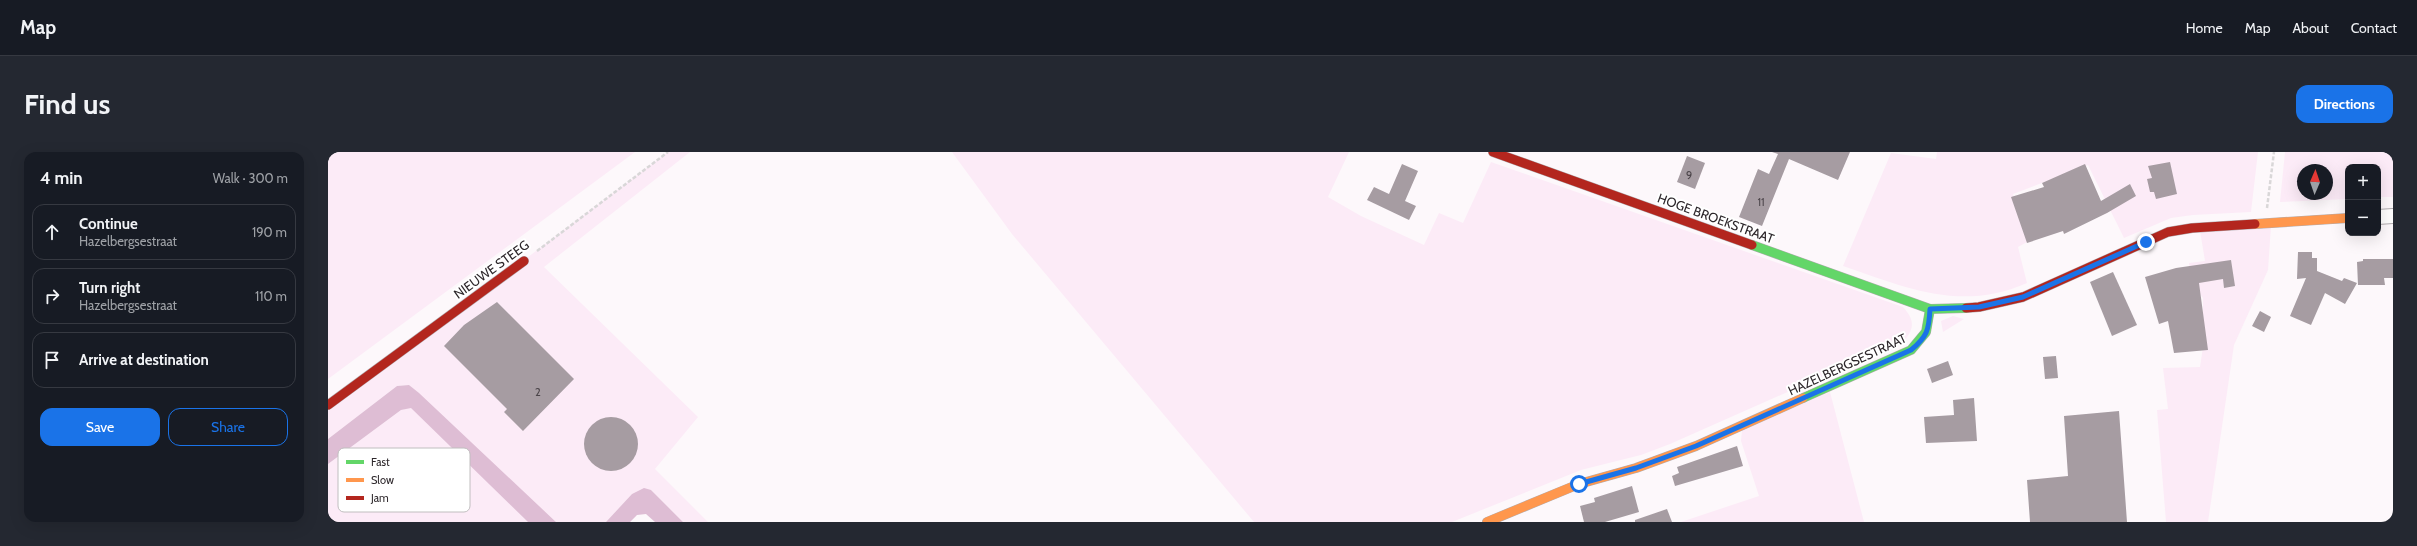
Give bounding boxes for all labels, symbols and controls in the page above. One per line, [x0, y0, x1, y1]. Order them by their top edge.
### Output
text: Map [20, 16, 56, 39]
text: Home [2186, 19, 2223, 37]
text: Map [2245, 19, 2270, 37]
text: About [2292, 19, 2329, 37]
text: Contact [2351, 19, 2397, 37]
button: Directions [2296, 85, 2393, 123]
text: Find us [24, 87, 110, 121]
north arrow [2297, 164, 2333, 200]
map controls [2345, 164, 2381, 236]
button: + [2345, 164, 2381, 200]
text: 4 min [40, 168, 83, 188]
house number: 9 [1686, 168, 1692, 182]
text: Walk · 300 m [213, 170, 288, 186]
street label: HOGE BROEKSTRAAT [1656, 189, 1776, 247]
house number: 11 [1757, 195, 1765, 209]
button: − [2345, 200, 2381, 236]
text: Continue [79, 215, 138, 233]
icon: ahead [41, 221, 63, 243]
text: 190 m [252, 224, 287, 240]
text: Hazelbergsestraat [79, 233, 177, 249]
route end [2137, 233, 2155, 251]
street label: NIEUWE STEEG [450, 236, 532, 302]
text: Turn right [79, 279, 140, 297]
icon: right [41, 285, 63, 307]
text: 110 m [255, 288, 287, 304]
text: Hazelbergsestraat [79, 297, 177, 313]
street label: HAZELBERGSESTRAAT [1785, 329, 1909, 399]
icon: arrive [41, 349, 63, 371]
text: Arrive at destination [79, 351, 209, 369]
house number: 2 [535, 385, 541, 399]
button: Save [40, 408, 160, 446]
button: Share [168, 408, 288, 446]
legend [338, 448, 470, 512]
text: Fast [371, 455, 390, 469]
text: Slow [371, 473, 394, 487]
route start [1570, 475, 1588, 493]
text: Jam [370, 491, 389, 505]

